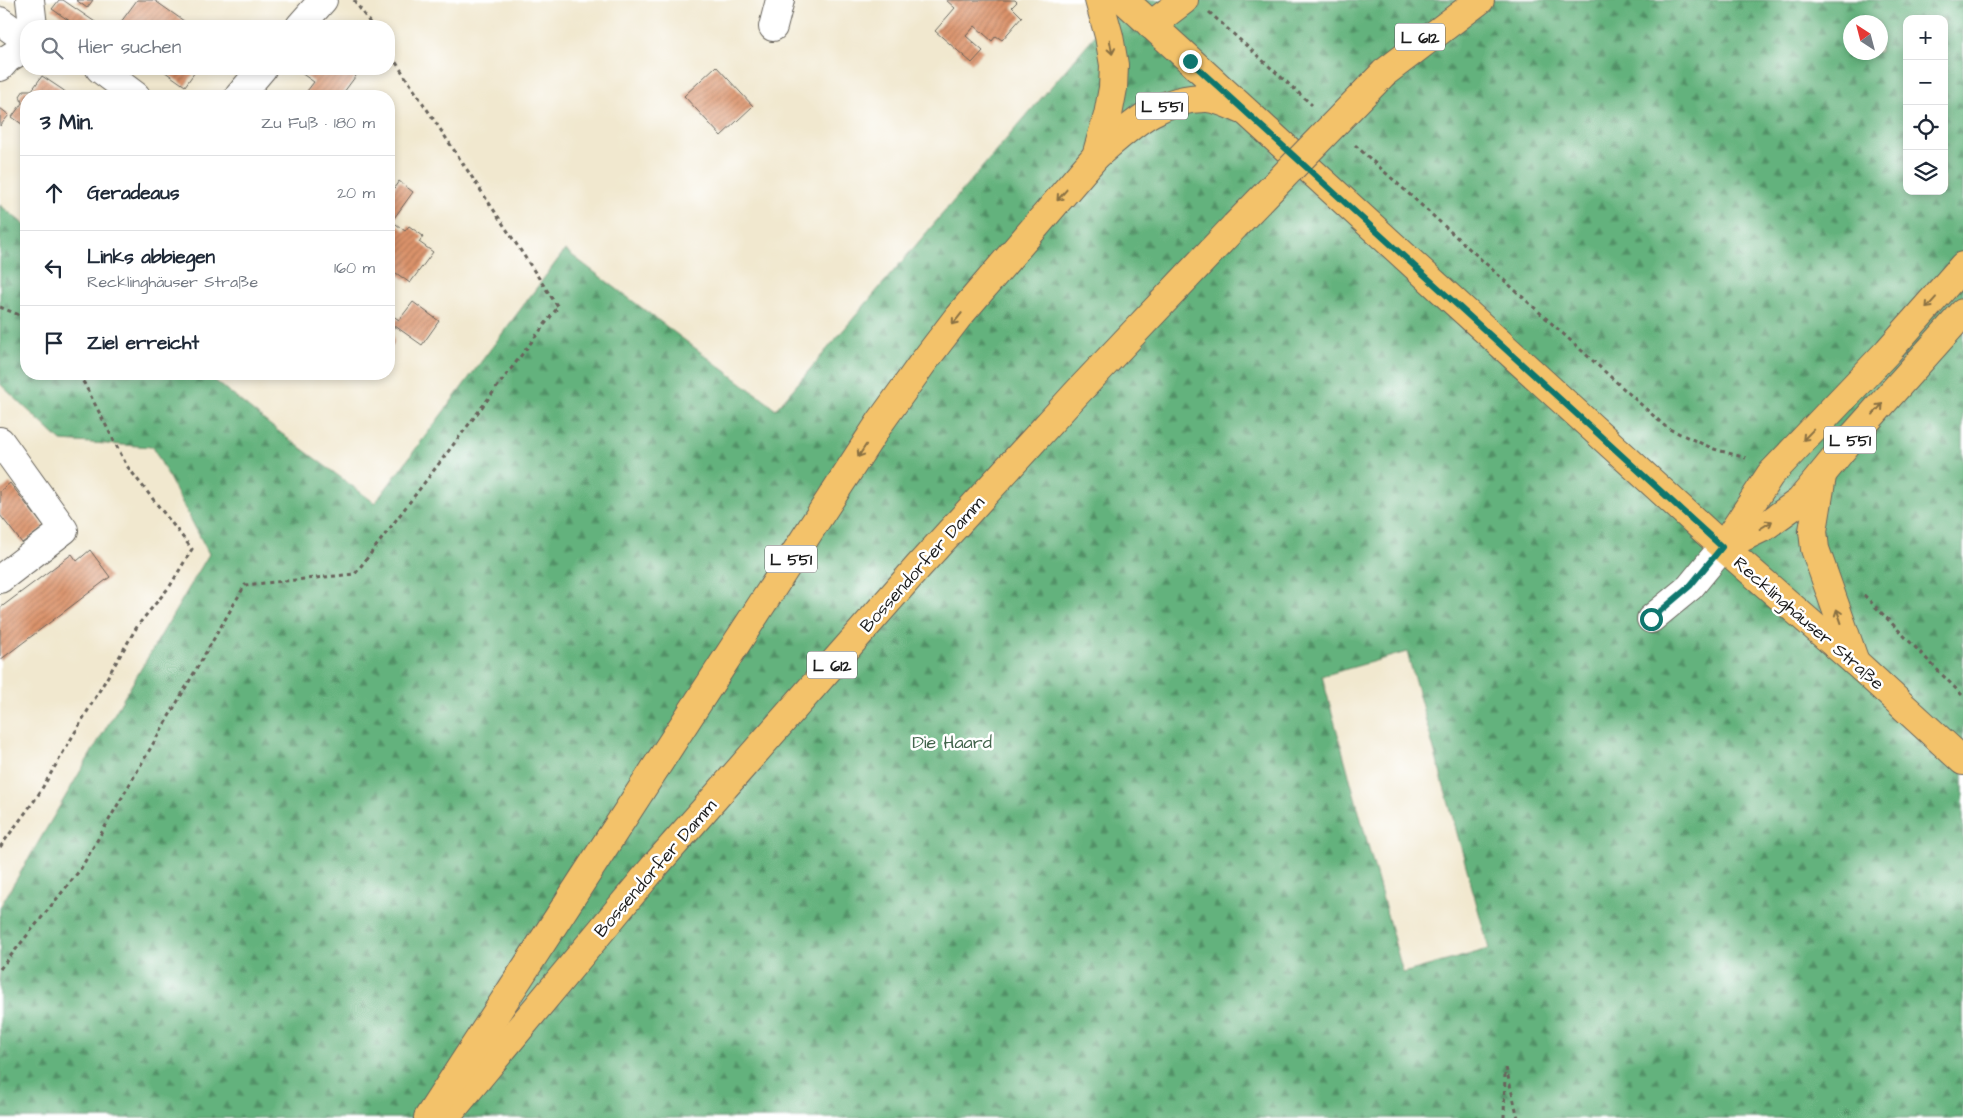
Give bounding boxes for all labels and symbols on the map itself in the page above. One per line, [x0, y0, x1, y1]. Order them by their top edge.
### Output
north arrow [1843, 15, 1888, 60]
road number: L 612 [1395, 24, 1445, 51]
one-way arrow [1106, 39, 1116, 55]
route end [1179, 50, 1202, 73]
road number: L 551 [1136, 92, 1188, 120]
one-way arrow [1057, 188, 1068, 201]
one-way arrow [1925, 297, 1937, 310]
one-way arrow [952, 312, 963, 325]
one-way arrow [1872, 402, 1883, 415]
road number: L 551 [1824, 426, 1876, 454]
one-way arrow [1802, 428, 1814, 441]
one-way arrow [857, 443, 867, 457]
street label: Bossendorfer Damm [854, 491, 990, 638]
one-way arrow [1759, 520, 1773, 531]
road number: L 551 [765, 546, 817, 572]
street label: Recklinghäuser Straße [1727, 551, 1890, 697]
route start [1640, 608, 1663, 631]
one-way arrow [1833, 609, 1843, 625]
road number: L 612 [807, 652, 857, 678]
park label: Die Haard [912, 730, 992, 755]
street label: Bossendorfer Damm [588, 794, 722, 943]

